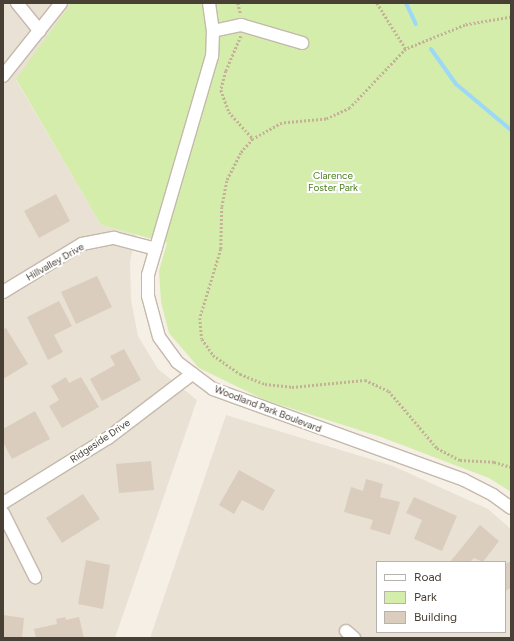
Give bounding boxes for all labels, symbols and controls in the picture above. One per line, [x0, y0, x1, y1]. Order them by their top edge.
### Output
park label: Clarence Foster Park [308, 169, 358, 192]
street label: Hillvalley Drive [24, 241, 86, 283]
street label: Woodland Park Boulevard [213, 383, 323, 435]
street label: Ridgeside Drive [68, 417, 132, 465]
legend [376, 561, 506, 633]
text: Road [414, 570, 442, 584]
text: Park [414, 590, 437, 604]
text: Building [414, 610, 457, 624]

